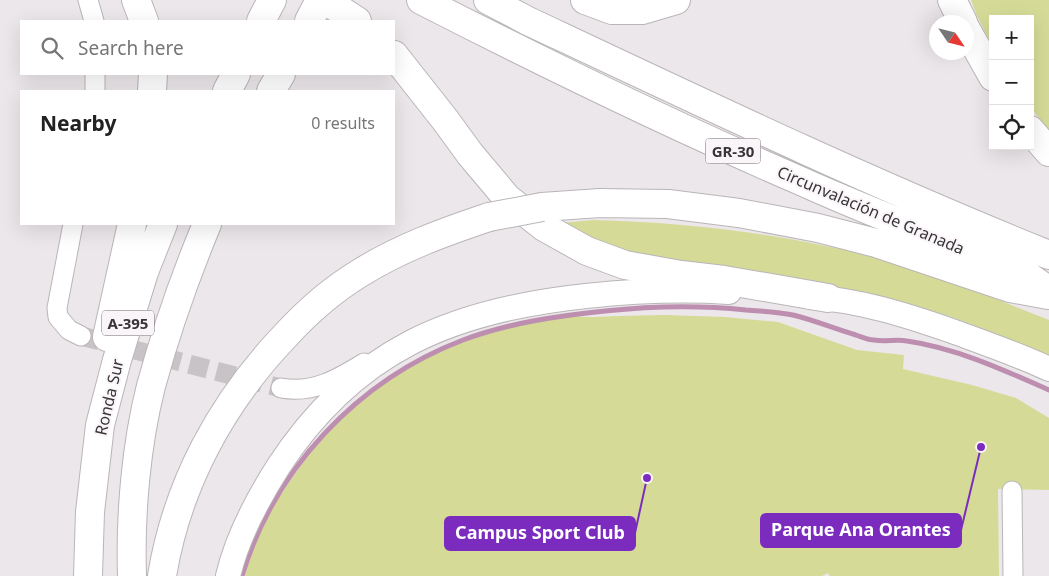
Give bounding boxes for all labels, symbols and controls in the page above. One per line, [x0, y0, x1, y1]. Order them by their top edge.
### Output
north arrow [929, 15, 974, 60]
map controls [989, 15, 1034, 150]
button: + [989, 15, 1034, 60]
search box [20, 20, 395, 75]
icon: search [38, 34, 66, 62]
text: Search here [78, 35, 184, 61]
button: − [989, 60, 1034, 105]
button: locate [989, 105, 1034, 150]
text: Nearby [40, 109, 116, 137]
text: 0 results [311, 112, 375, 134]
road number: GR-30 [706, 138, 760, 164]
street label: Circunvalación de Granada [774, 161, 968, 259]
road number: A-395 [102, 310, 154, 336]
street label: Ronda Sur [90, 356, 129, 437]
callout: Parque Ana Orantes [761, 514, 961, 547]
callout: Campus Sport Club [445, 517, 635, 550]
text: Parque Ana Orantes [771, 517, 951, 541]
text: Campus Sport Club [455, 520, 625, 544]

